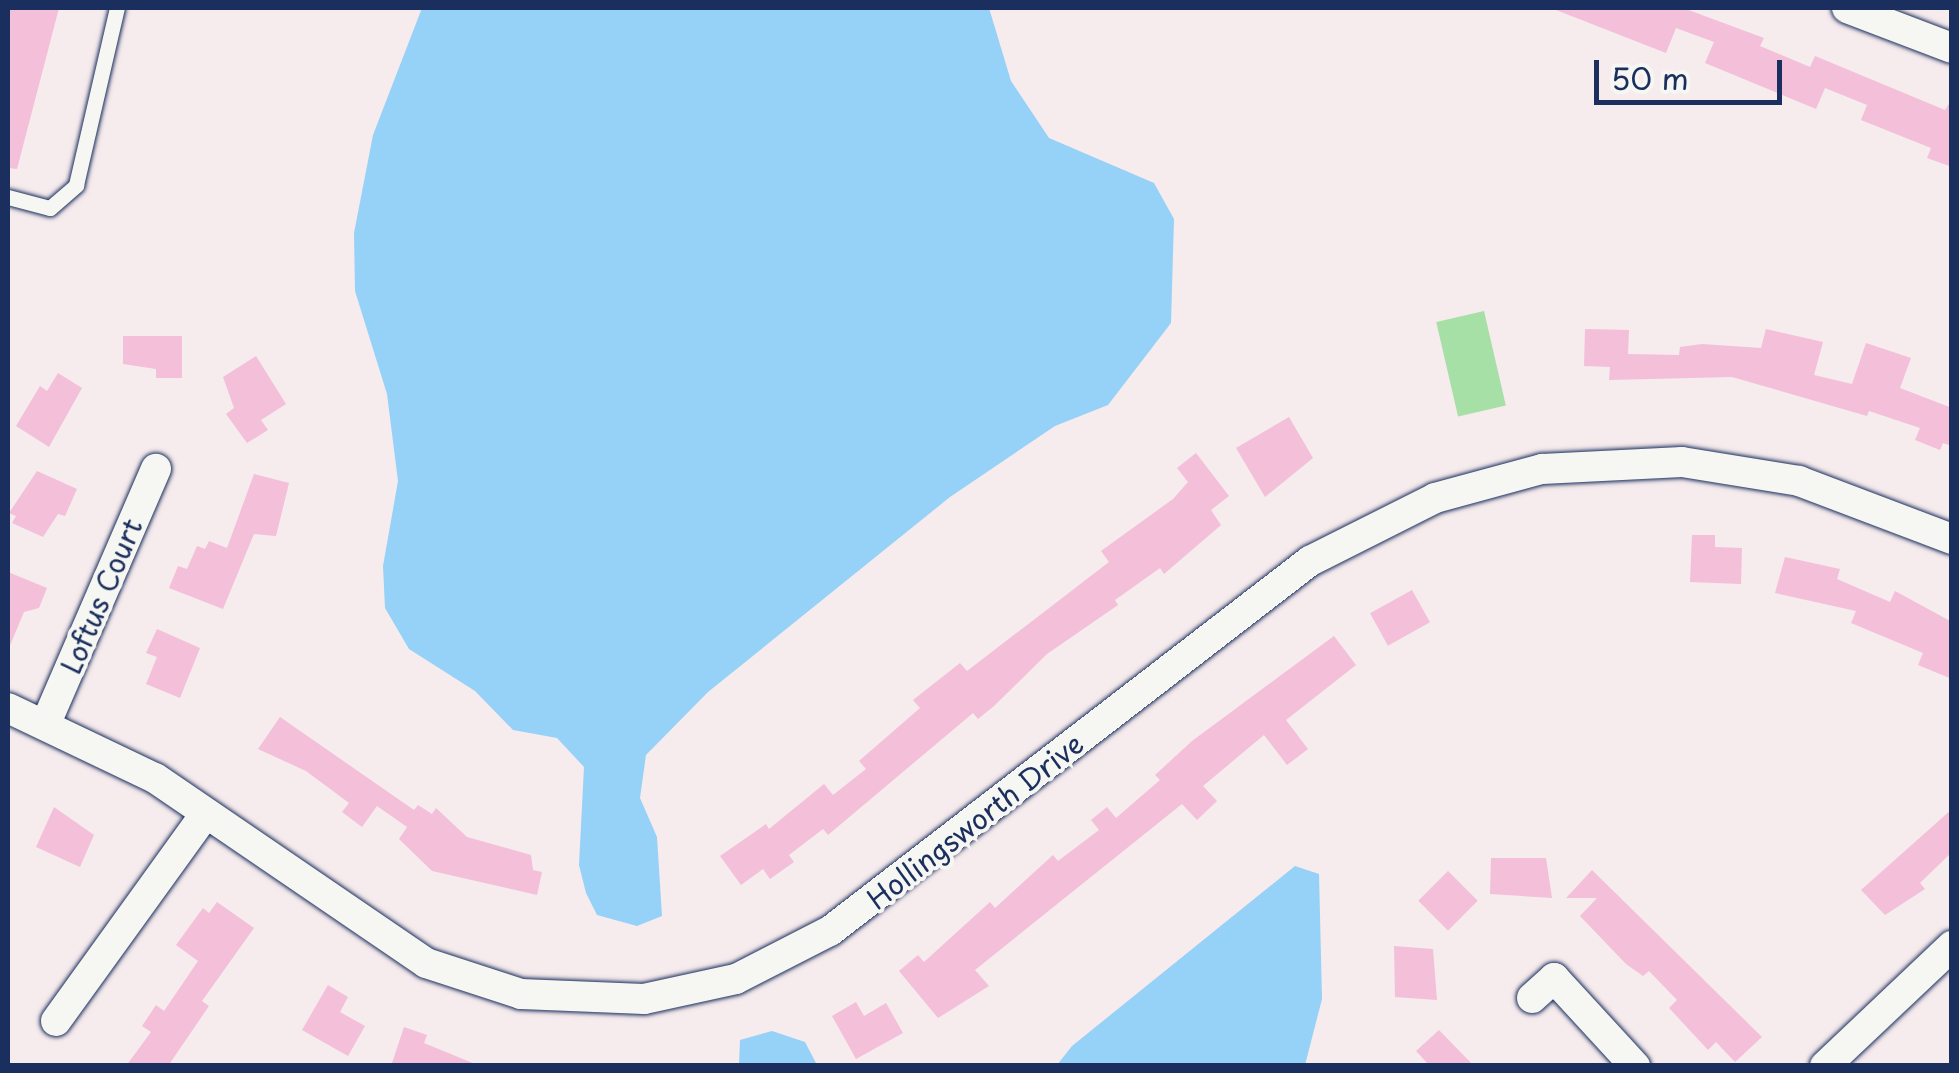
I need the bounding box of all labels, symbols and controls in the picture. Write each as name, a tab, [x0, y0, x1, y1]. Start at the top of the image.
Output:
scale bar	[1599, 40, 1786, 102]
text: 50 m	[1611, 55, 1689, 100]
street label: Loftus Court	[53, 513, 149, 679]
street label: Hollingsworth Drive	[860, 726, 1090, 916]

